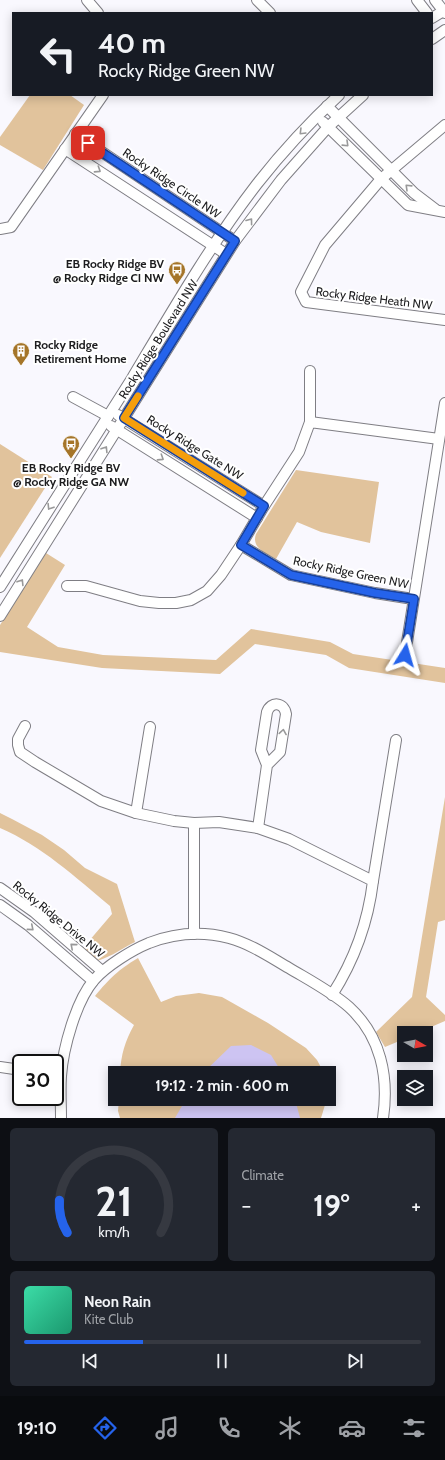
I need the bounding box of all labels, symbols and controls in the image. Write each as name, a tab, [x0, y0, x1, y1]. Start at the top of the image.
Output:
text: 40 m	[98, 26, 166, 60]
icon: left	[32, 28, 84, 80]
text: Rocky Ridge Green NW	[98, 60, 274, 82]
pin	[71, 126, 105, 160]
one-way arrow	[299, 127, 307, 135]
icon: arrive	[77, 132, 99, 154]
one-way arrow	[341, 139, 349, 147]
street label: Rocky Ridge Circle NW	[120, 145, 224, 222]
one-way arrow	[94, 165, 101, 173]
one-way arrow	[405, 185, 413, 192]
one-way arrow	[245, 218, 252, 225]
place label: EB Rocky Ridge BV @ Rocky Ridge CI NW	[53, 256, 165, 285]
bus stop icon: EB Rocky Ridge BV @ Rocky Ridge CI NW	[167, 260, 187, 285]
street label: Rocky Ridge Boulevard NW	[115, 276, 201, 401]
street label: Rocky Ridge Heath NW	[315, 283, 434, 313]
place label: Rocky Ridge Retirement Home	[34, 337, 127, 366]
building icon: Rocky Ridge Retirement Home	[11, 341, 31, 366]
street label: Rocky Ridge Gate NW	[144, 411, 246, 483]
bus stop icon: EB Rocky Ridge BV @ Rocky Ridge GA NW	[61, 434, 81, 459]
one-way arrow	[100, 446, 107, 453]
one-way arrow	[157, 453, 164, 461]
place label: EB Rocky Ridge BV @ Rocky Ridge GA NW	[13, 460, 130, 489]
one-way arrow	[48, 503, 55, 510]
street label: Rocky Ridge Green NW	[292, 552, 411, 592]
one-way arrow	[16, 579, 23, 586]
position arrow	[384, 634, 426, 676]
one-way arrow	[278, 729, 287, 735]
street label: Rocky Ridge Drive NW	[10, 877, 108, 961]
one-way arrow	[27, 923, 34, 930]
one-way arrow	[70, 943, 78, 950]
north arrow	[397, 1026, 433, 1062]
map controls	[397, 1026, 433, 1106]
speed limit sign: 30	[12, 1054, 64, 1106]
button: layers	[397, 1070, 433, 1106]
text: 19:12 · 2 min · 600 m	[155, 1077, 289, 1095]
text: Climate	[242, 1167, 284, 1183]
text: 21	[95, 1175, 132, 1225]
text: 19°	[313, 1187, 350, 1224]
text: −	[242, 1192, 251, 1219]
text: +	[411, 1192, 421, 1219]
text: km/h	[98, 1222, 129, 1240]
text: Neon Rain	[84, 1293, 151, 1311]
text: Kite Club	[84, 1311, 133, 1327]
icon: previous	[79, 1350, 101, 1372]
icon: pause	[211, 1350, 233, 1372]
icon: next	[344, 1350, 366, 1372]
icon: directions	[91, 1414, 119, 1442]
icon: music	[153, 1414, 181, 1442]
icon: phone	[215, 1414, 243, 1442]
icon: climate	[276, 1414, 304, 1442]
icon: car	[338, 1414, 366, 1442]
icon: filters	[400, 1414, 428, 1442]
text: 19:10	[17, 1417, 57, 1439]

